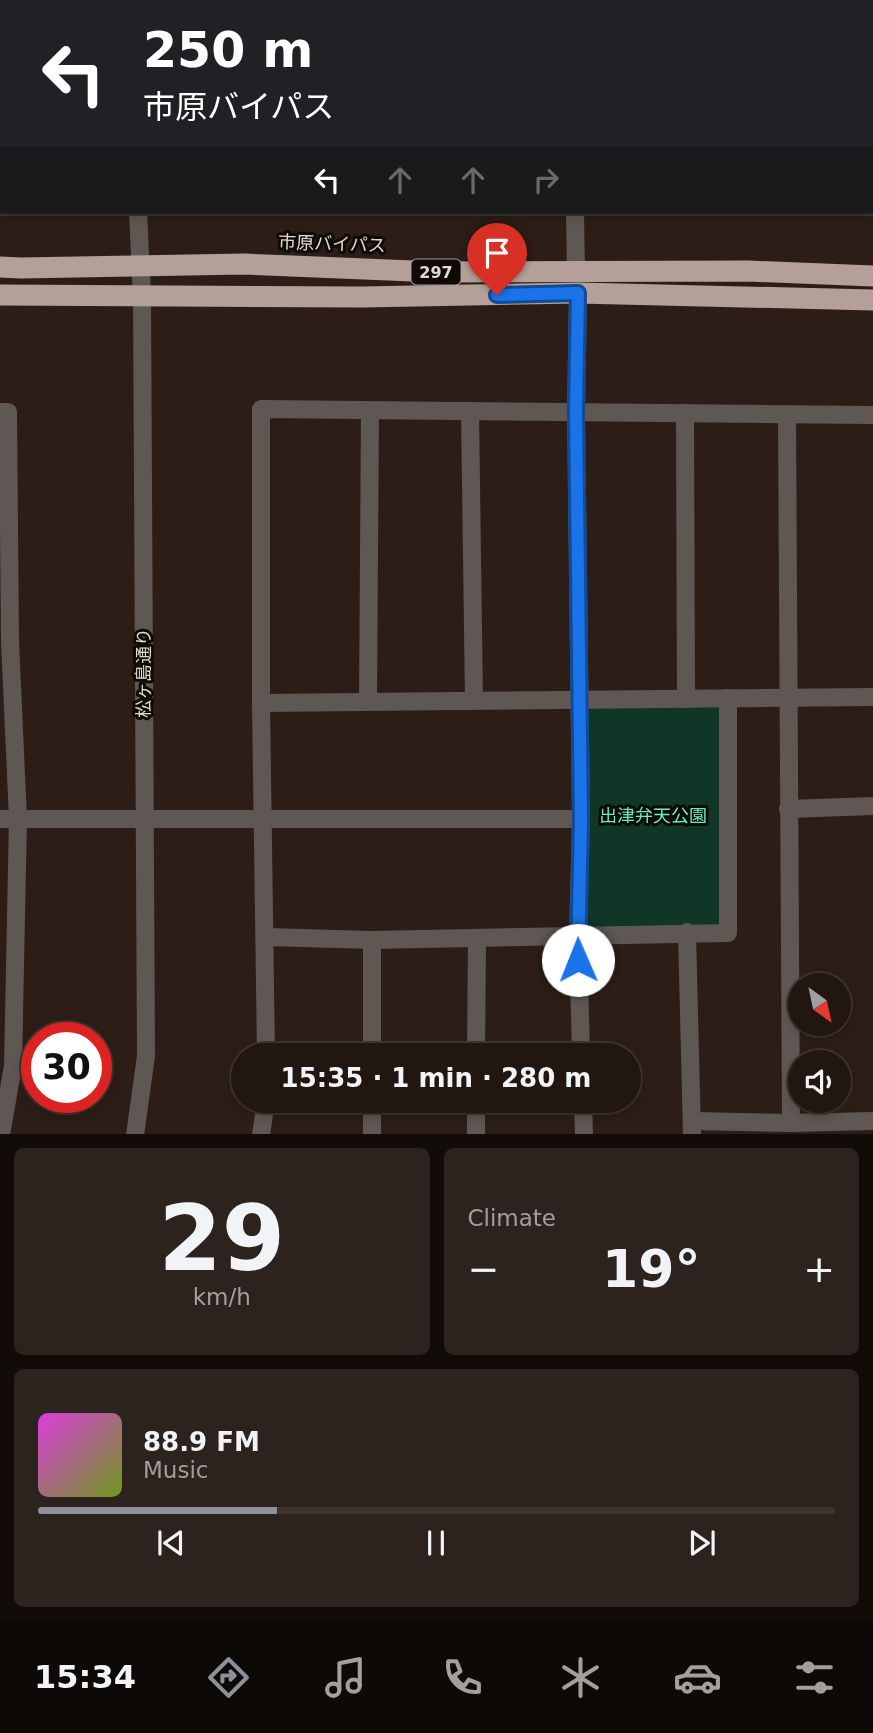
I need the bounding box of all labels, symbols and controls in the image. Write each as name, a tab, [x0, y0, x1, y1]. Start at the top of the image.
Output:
text: 250 m	[143, 22, 313, 79]
icon: left	[28, 28, 119, 119]
text: 市原バイパス	[143, 88, 334, 126]
icon: left	[308, 161, 346, 199]
icon: ahead	[381, 161, 419, 199]
icon: ahead	[454, 161, 492, 199]
icon: right	[527, 161, 565, 199]
pin	[467, 223, 527, 295]
street label: 市原バイパス	[278, 231, 386, 256]
icon: arrive	[478, 234, 516, 272]
road number: 297	[412, 260, 460, 284]
street label: 松ヶ島通り	[133, 628, 154, 718]
park label: 出津弁天公園	[599, 805, 707, 826]
position arrow	[541, 923, 615, 997]
north arrow	[788, 973, 850, 1036]
map controls	[788, 973, 851, 1113]
speed limit sign: 30	[21, 1022, 112, 1113]
button: sound	[788, 1050, 851, 1113]
text: 15:35 · 1 min · 280 m	[281, 1063, 591, 1093]
text: 29	[158, 1186, 285, 1291]
text: Climate	[468, 1205, 556, 1231]
text: 19°	[602, 1239, 700, 1299]
text: −	[468, 1247, 499, 1291]
text: +	[803, 1247, 835, 1291]
text: km/h	[193, 1284, 251, 1310]
text: 88.9 FM	[143, 1427, 260, 1457]
text: Music	[143, 1457, 208, 1483]
icon: previous	[152, 1524, 190, 1562]
icon: pause	[417, 1524, 455, 1562]
icon: next	[683, 1524, 721, 1562]
icon: directions	[204, 1653, 253, 1702]
icon: music	[321, 1653, 370, 1702]
icon: phone	[438, 1653, 487, 1702]
icon: climate	[556, 1653, 605, 1702]
icon: car	[673, 1653, 722, 1702]
icon: filters	[790, 1653, 839, 1702]
text: 15:34	[34, 1658, 136, 1696]

